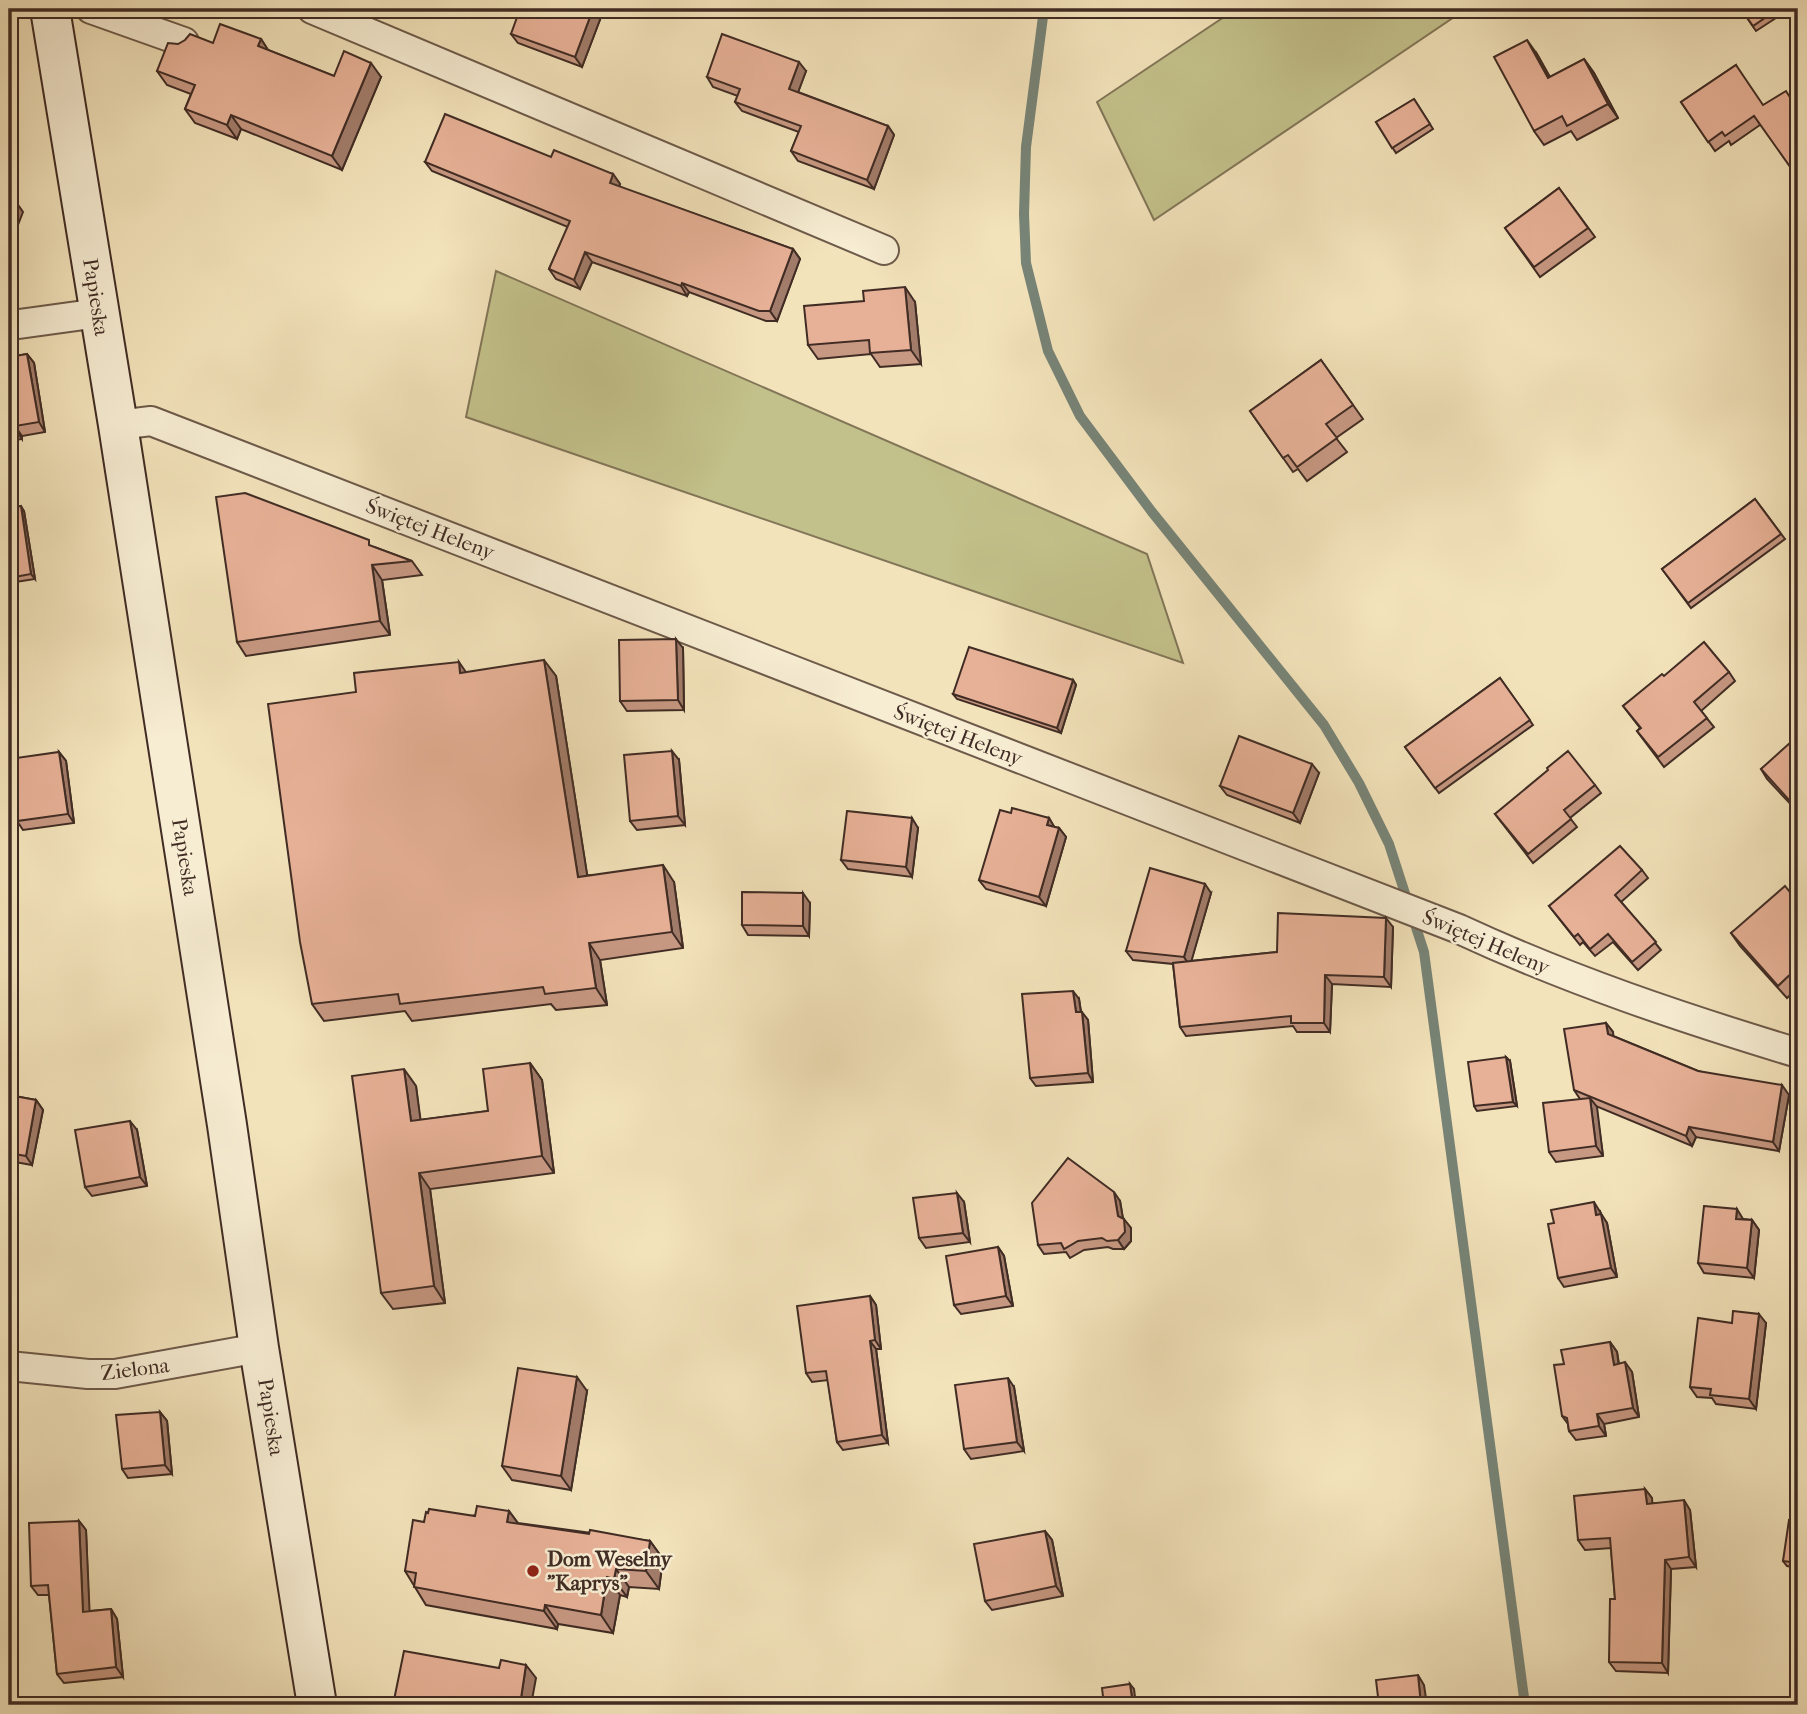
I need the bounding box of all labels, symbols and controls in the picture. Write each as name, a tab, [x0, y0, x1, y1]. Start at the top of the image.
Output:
street label: Papieska	[78, 257, 114, 338]
street label: Świętej Heleny	[362, 493, 498, 565]
street label: Świętej Heleny	[890, 699, 1026, 771]
street label: Papieska	[167, 817, 203, 898]
street label: Świętej Heleny	[1419, 904, 1554, 980]
street label: Zielona	[99, 1353, 171, 1385]
street label: Papieska	[253, 1377, 289, 1458]
place label: Dom Weselny "Kaprys"	[547, 1547, 674, 1595]
marker: Dom Weselny "Kaprys"	[525, 1563, 541, 1579]

